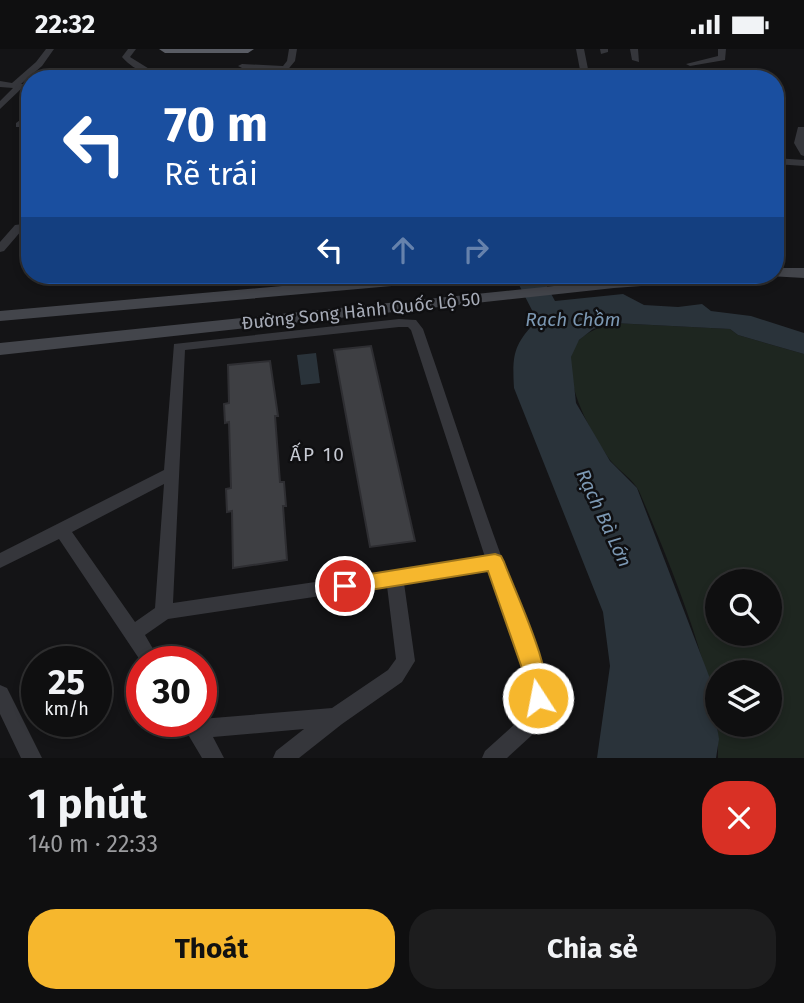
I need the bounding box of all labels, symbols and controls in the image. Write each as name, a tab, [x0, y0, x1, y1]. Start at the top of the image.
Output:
text: 22:32	[35, 9, 95, 40]
text: 70 m	[164, 95, 268, 154]
icon: left	[49, 98, 140, 189]
text: Rẽ trái	[164, 155, 258, 193]
icon: left	[311, 231, 349, 269]
icon: ahead	[384, 231, 422, 269]
icon: right	[457, 231, 495, 269]
street label: Đường Song Hành Quốc Lộ 50	[240, 288, 482, 334]
water label: Rạch Chồm	[525, 308, 621, 331]
district label: ẤP 10	[290, 442, 346, 466]
water label: Rạch Bà Lớn	[571, 466, 637, 570]
pin	[315, 556, 375, 616]
icon: arrive	[326, 567, 364, 605]
map controls	[705, 569, 782, 737]
button: search	[705, 569, 782, 646]
speed limit sign: 30	[126, 646, 217, 737]
button: layers	[705, 660, 782, 737]
text: 25	[48, 661, 85, 703]
position arrow	[501, 661, 575, 735]
text: km/h	[44, 698, 89, 720]
text: 1 phút	[28, 779, 147, 829]
button: close	[702, 781, 776, 855]
text: 140 m · 22:33	[28, 830, 158, 858]
button: Thoát	[28, 909, 395, 989]
button: Chia sẻ	[409, 909, 776, 989]

